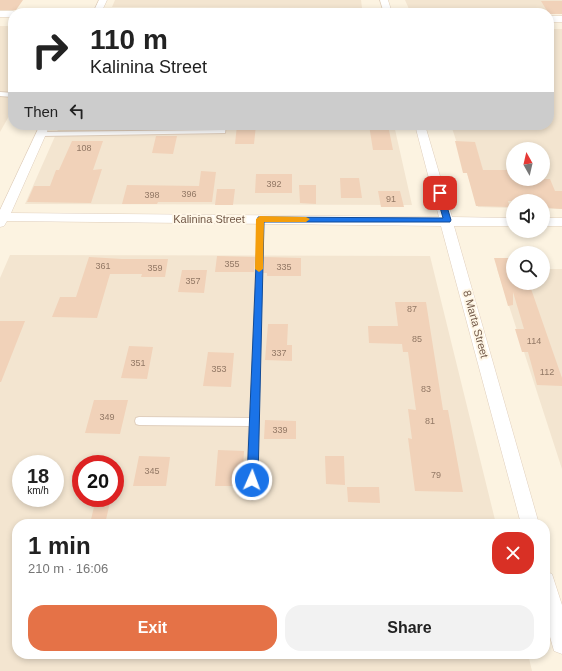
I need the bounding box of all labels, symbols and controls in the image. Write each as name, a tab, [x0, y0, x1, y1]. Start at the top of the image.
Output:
icon: right	[24, 24, 76, 76]
text: 110 m	[90, 24, 168, 55]
text: Kalinina Street	[90, 57, 207, 77]
icon: left	[66, 100, 88, 122]
text: Then	[24, 103, 58, 120]
north arrow	[506, 142, 550, 186]
map controls	[506, 142, 550, 290]
house number: 108	[76, 143, 92, 153]
pin	[423, 176, 457, 210]
house number: 392	[266, 179, 282, 189]
icon: arrive	[429, 182, 451, 204]
house number: 396	[181, 189, 197, 199]
house number: 398	[144, 190, 160, 200]
house number: 91	[386, 194, 396, 204]
button: sound	[506, 194, 550, 238]
street label: Kalinina Street	[173, 213, 245, 225]
button: search	[506, 246, 550, 290]
house number: 355	[224, 259, 240, 269]
house number: 361	[95, 261, 111, 271]
house number: 335	[276, 262, 292, 272]
house number: 359	[147, 263, 163, 273]
house number: 357	[185, 276, 201, 286]
street label: 8 Marta Street	[461, 289, 491, 359]
house number: 87	[407, 304, 417, 314]
house number: 85	[412, 334, 422, 344]
house number: 114	[527, 336, 541, 346]
house number: 337	[271, 348, 287, 358]
house number: 351	[130, 358, 146, 368]
house number: 353	[211, 364, 227, 374]
house number: 112	[540, 367, 554, 377]
house number: 83	[421, 384, 431, 394]
house number: 349	[99, 412, 115, 422]
house number: 81	[425, 416, 435, 426]
house number: 339	[272, 425, 288, 435]
speed limit sign: 20	[72, 455, 124, 507]
position arrow	[231, 459, 273, 501]
text: 18	[27, 465, 49, 487]
house number: 345	[144, 466, 160, 476]
house number: 79	[431, 470, 441, 480]
text: km/h	[27, 485, 49, 496]
text: 1 min	[28, 532, 91, 559]
button: close	[492, 532, 534, 574]
text: 210 m · 16:06	[28, 561, 108, 576]
button: Exit	[28, 605, 277, 651]
button: Share	[285, 605, 534, 651]

